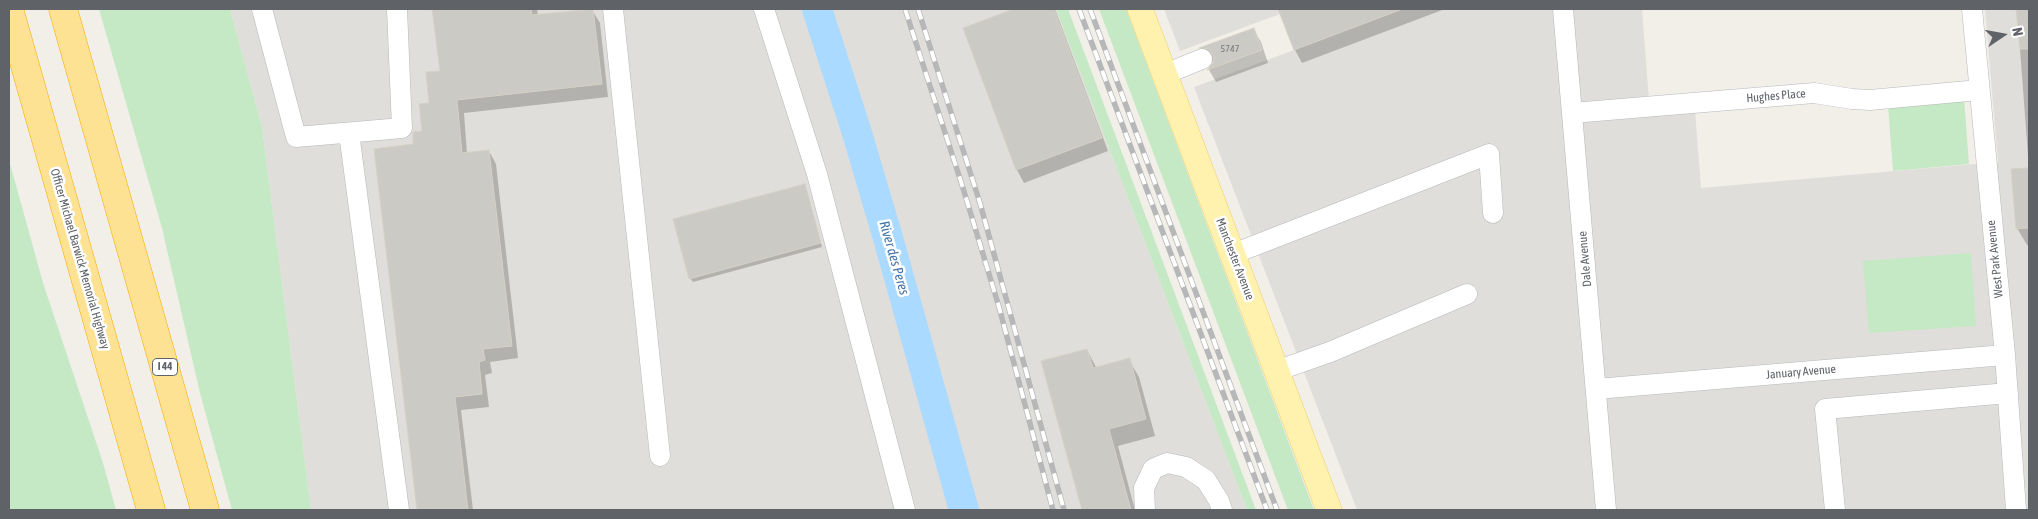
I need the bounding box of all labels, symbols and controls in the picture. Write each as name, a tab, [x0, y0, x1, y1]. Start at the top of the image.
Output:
north arrow	[1978, 10, 2028, 60]
text: N	[2009, 26, 2026, 38]
house number: 5747	[1221, 43, 1239, 55]
street label: Hughes Place	[1746, 86, 1806, 106]
street label: Officer Michael Barwick Memorial Highway	[47, 167, 113, 351]
street label: Manchester Avenue	[1213, 216, 1257, 302]
water label: River des Peres	[875, 219, 913, 297]
street label: West Park Avenue	[1984, 219, 2006, 299]
street label: Dale Avenue	[1575, 231, 1595, 287]
road number: I 44	[152, 358, 178, 376]
street label: January Avenue	[1766, 362, 1836, 382]

